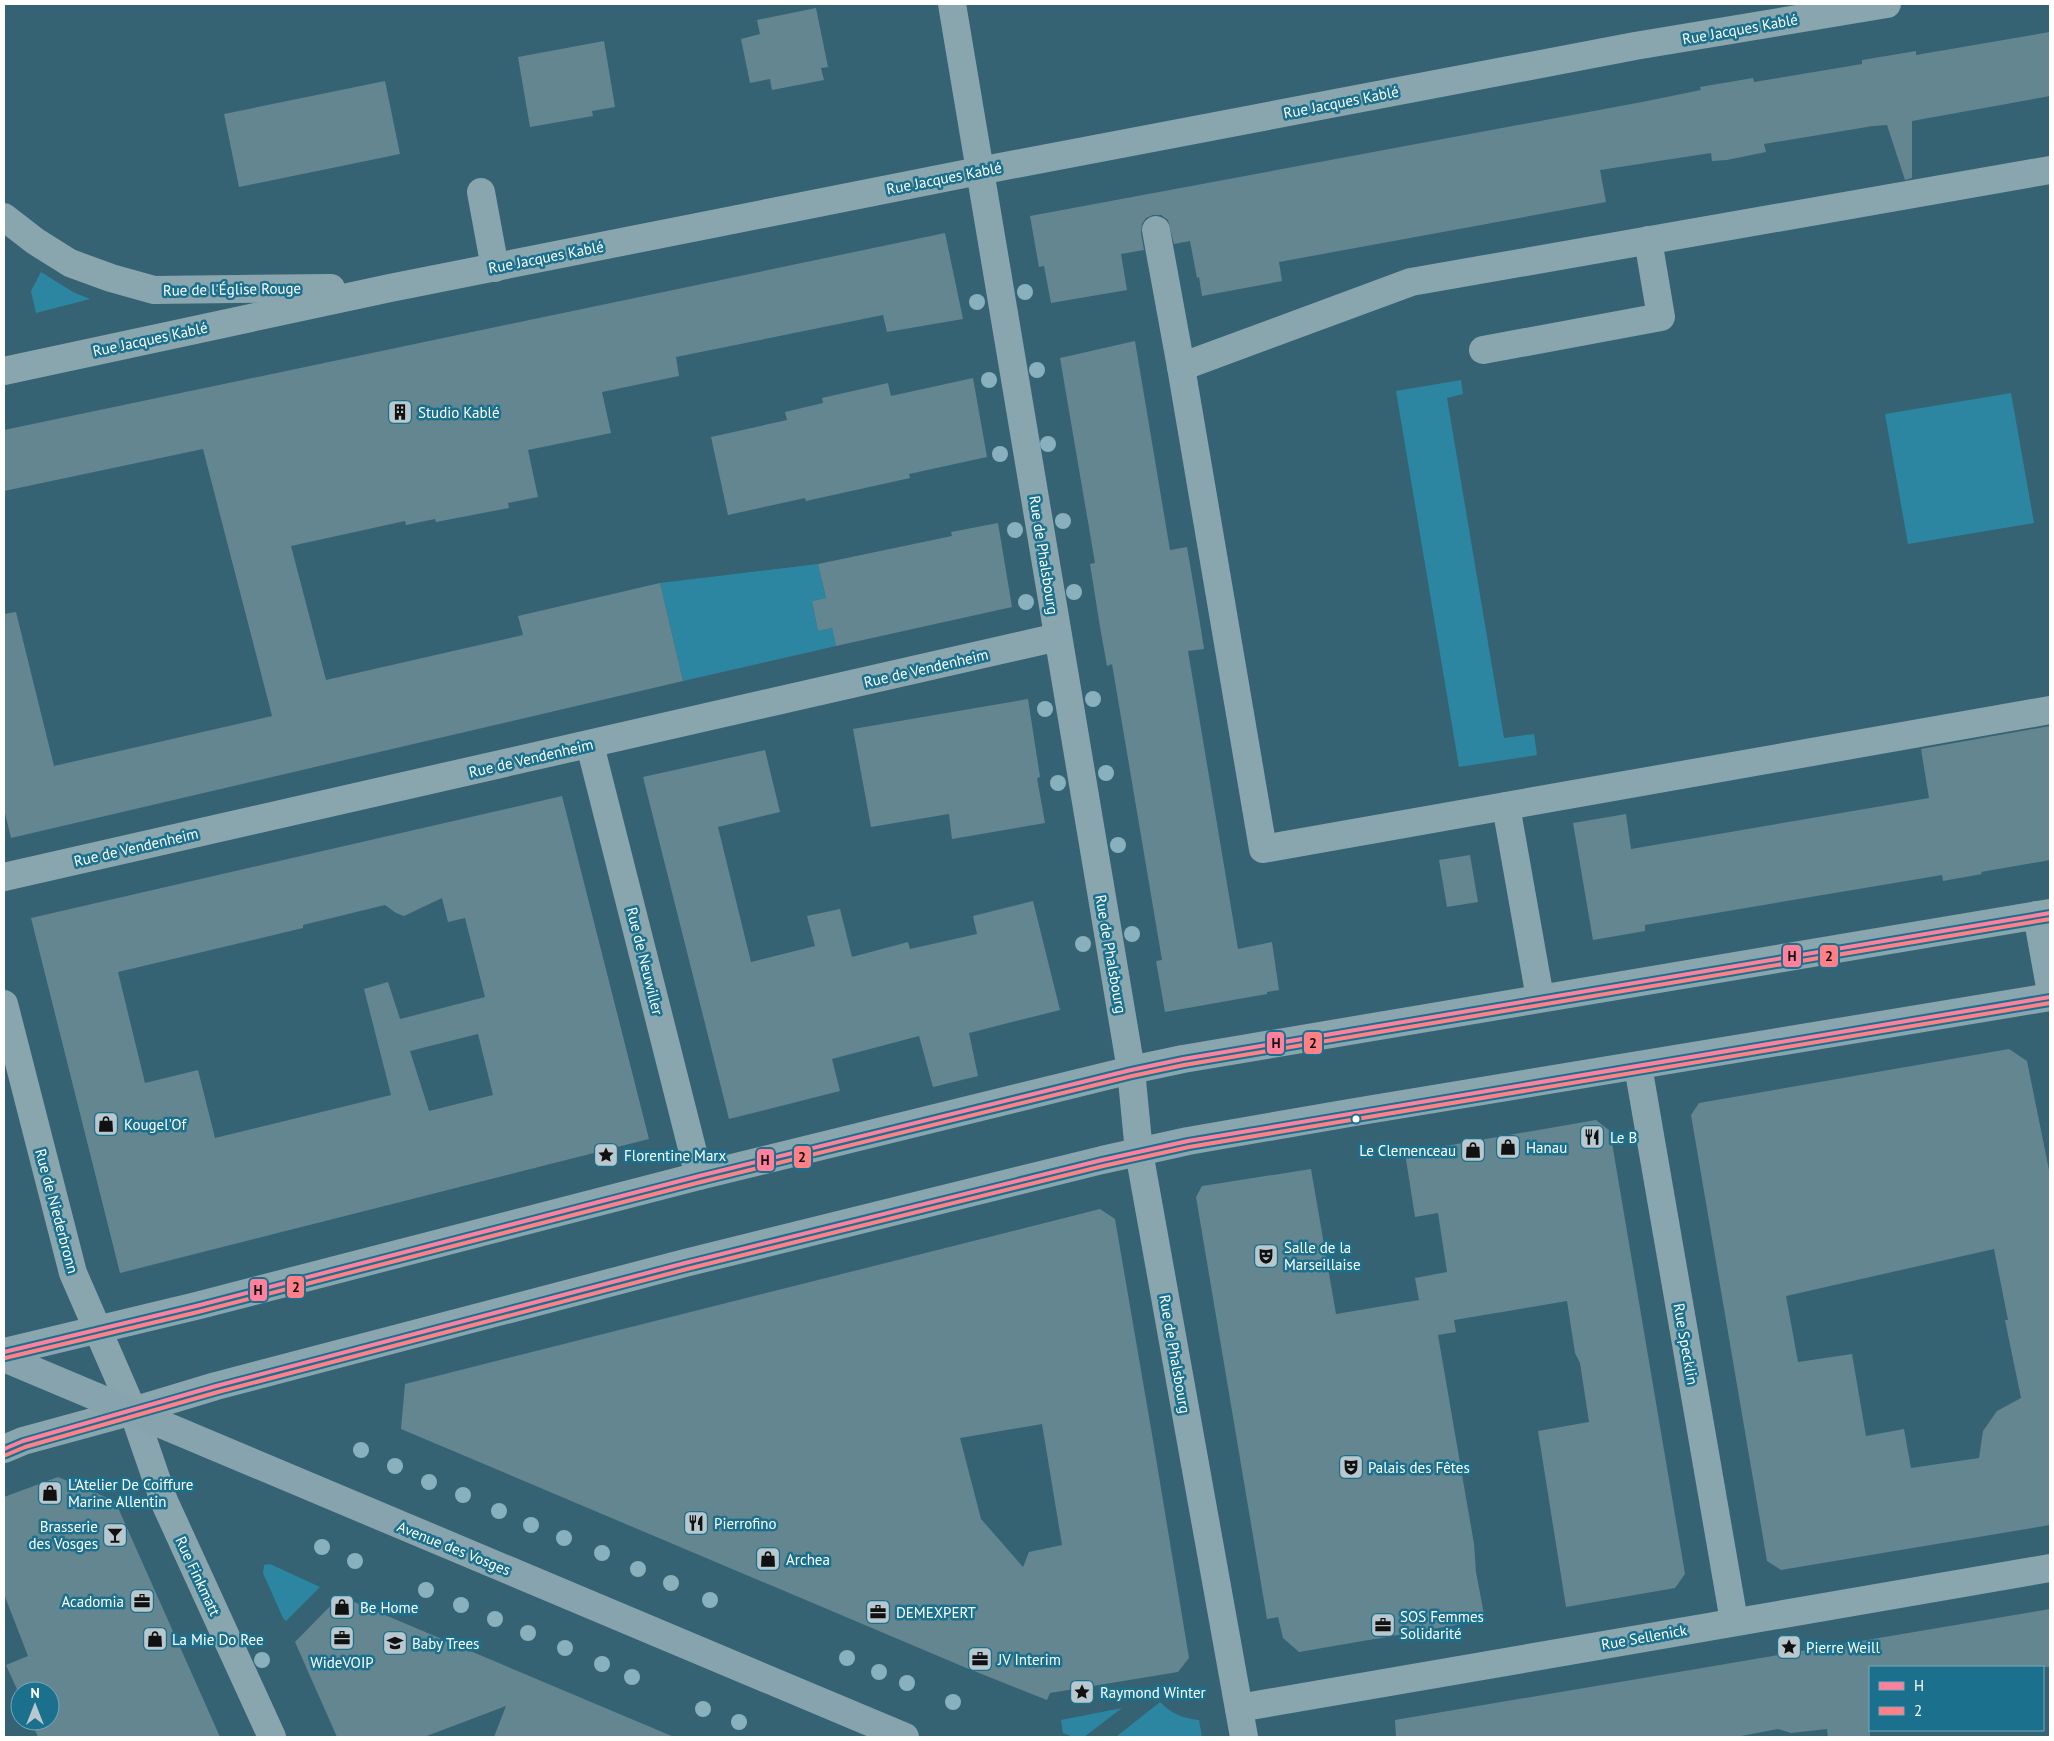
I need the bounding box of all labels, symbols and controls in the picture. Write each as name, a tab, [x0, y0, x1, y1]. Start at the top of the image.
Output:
street label: Rue Jacques Kablé	[1681, 9, 1799, 49]
street label: Rue Jacques Kablé	[1282, 82, 1400, 122]
street label: Rue Jacques Kablé	[885, 158, 1003, 198]
street label: Rue Jacques Kablé	[487, 237, 605, 277]
street label: Rue de l'Église Rouge	[163, 278, 301, 300]
street label: Rue Jacques Kablé	[91, 318, 209, 360]
building icon: Studio Kablé	[387, 399, 413, 425]
place label: Studio Kablé	[418, 403, 500, 422]
street label: Rue de Phalsbourg	[1025, 494, 1063, 616]
street label: Rue de Vendenheim	[862, 644, 990, 692]
street label: Rue de Vendenheim	[467, 734, 595, 782]
street label: Rue de Vendenheim	[72, 823, 200, 871]
street label: Rue de Phalsbourg	[1091, 893, 1131, 1015]
street label: Rue de Neuwiller	[622, 905, 668, 1017]
line badge: H	[1782, 944, 1802, 968]
line badge: 2	[1819, 944, 1839, 968]
text: H	[1787, 947, 1797, 965]
text: 2	[1825, 947, 1833, 965]
line badge: H	[1266, 1031, 1285, 1055]
line badge: 2	[1303, 1031, 1323, 1055]
text: H	[1271, 1034, 1281, 1052]
text: 2	[1309, 1034, 1317, 1052]
shop icon: Kougel'Of	[93, 1111, 119, 1137]
unlabelled marker	[1351, 1114, 1361, 1124]
place label: Kougel'Of	[124, 1115, 188, 1134]
restaurant icon: Le B	[1579, 1124, 1605, 1150]
place label: Le B	[1610, 1128, 1637, 1147]
shop icon: Hanau	[1495, 1134, 1521, 1160]
shop icon: Le Clemenceau	[1460, 1137, 1486, 1163]
place label: Hanau	[1526, 1138, 1567, 1157]
place label: Le Clemenceau	[1359, 1141, 1456, 1160]
place icon: Florentine Marx	[593, 1142, 619, 1168]
line badge: 2	[793, 1145, 812, 1169]
place label: Florentine Marx	[624, 1146, 726, 1165]
street label: Rue de Niederbronn	[31, 1147, 83, 1275]
line badge: H	[756, 1148, 775, 1172]
text: 2	[798, 1148, 806, 1166]
text: H	[760, 1151, 770, 1169]
place label: Salle de la Marseillaise	[1284, 1238, 1361, 1274]
theatre icon: Salle de la Marseillaise	[1253, 1243, 1279, 1269]
line badge: 2	[286, 1275, 305, 1299]
line badge: H	[249, 1278, 268, 1302]
text: 2	[292, 1278, 300, 1296]
text: H	[253, 1281, 263, 1299]
street label: Rue de Phalsbourg	[1155, 1293, 1195, 1415]
street label: Rue Specklin	[1669, 1302, 1703, 1386]
theatre icon: Palais des Fêtes	[1338, 1454, 1364, 1480]
place label: Palais des Fêtes	[1368, 1458, 1470, 1477]
place label: L'Atelier De Coiffure Marine Allentin	[68, 1475, 193, 1511]
shop icon: L'Atelier De Coiffure Marine Allentin	[37, 1480, 63, 1506]
restaurant icon: Pierrofino	[683, 1510, 709, 1536]
place label: Pierrofino	[714, 1514, 777, 1533]
place label: Brasserie des Vosges	[28, 1517, 98, 1553]
street label: Avenue des Vosges	[395, 1517, 513, 1579]
bar icon: Brasserie des Vosges	[102, 1522, 128, 1548]
street label: Rue Finkmatt	[171, 1533, 225, 1619]
shop icon: Archea	[755, 1546, 781, 1572]
place label: Archea	[786, 1550, 830, 1569]
office icon: Acadomia	[129, 1588, 155, 1614]
place label: Acadomia	[61, 1592, 124, 1611]
shop icon: Be Home	[329, 1594, 355, 1620]
place label: Be Home	[360, 1598, 418, 1617]
office icon: DEMEXPERT	[865, 1599, 891, 1625]
place label: DEMEXPERT	[896, 1603, 976, 1622]
place label: SOS Femmes Solidarité	[1400, 1607, 1484, 1643]
office icon: SOS Femmes Solidarité	[1370, 1612, 1396, 1638]
street label: Rue Sellenick	[1600, 1620, 1689, 1654]
office icon: WideVOIP	[329, 1625, 355, 1651]
shop icon: La Mie Do Ree	[142, 1626, 168, 1652]
place label: La Mie Do Ree	[172, 1630, 264, 1649]
school or university icon: Baby Trees	[382, 1630, 408, 1656]
place label: Baby Trees	[412, 1634, 479, 1653]
place icon: Pierre Weill	[1776, 1634, 1802, 1660]
place label: Pierre Weill	[1806, 1638, 1880, 1657]
office icon: JV Interim	[967, 1646, 993, 1672]
place label: JV Interim	[997, 1650, 1061, 1669]
place label: WideVOIP	[310, 1653, 374, 1672]
legend	[1869, 1666, 2044, 1731]
text: H	[1914, 1676, 1924, 1695]
place icon: Raymond Winter	[1069, 1679, 1095, 1705]
north arrow	[10, 1681, 60, 1731]
place label: Raymond Winter	[1100, 1683, 1206, 1702]
text: N	[30, 1684, 40, 1702]
text: 2	[1914, 1701, 1922, 1720]

